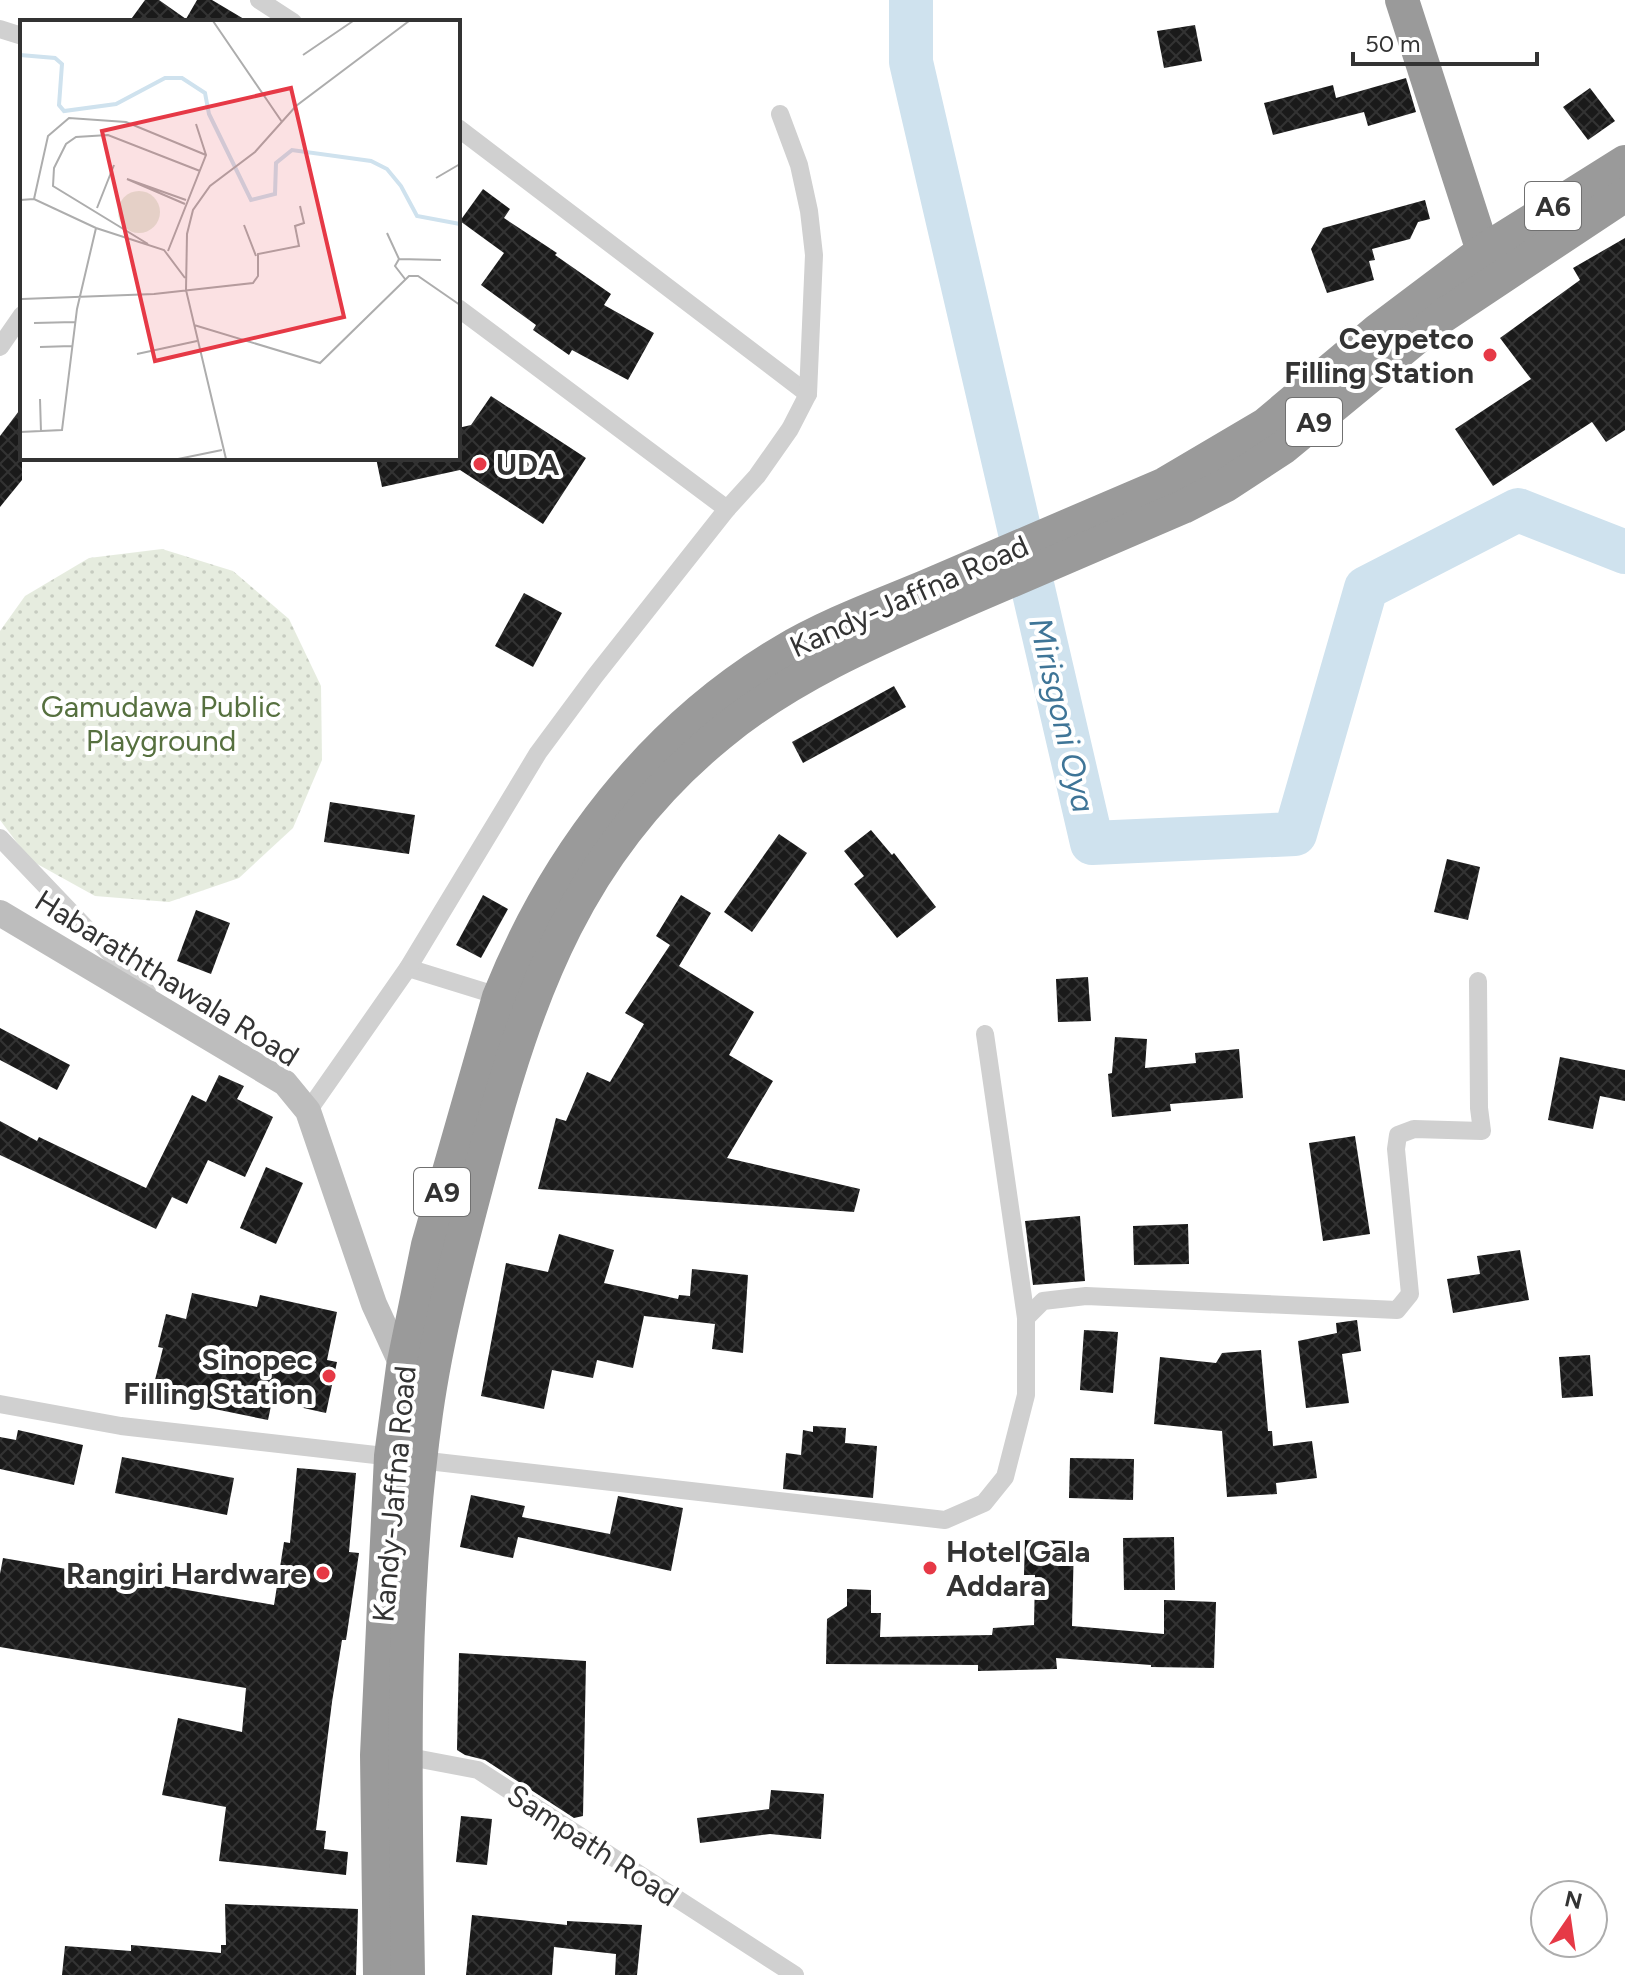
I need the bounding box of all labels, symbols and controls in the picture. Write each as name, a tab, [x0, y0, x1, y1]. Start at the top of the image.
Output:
scale bar	[1353, 16, 1537, 66]
inset map	[20, 20, 460, 460]
text: 50 m	[1365, 29, 1421, 58]
road number: A6	[1525, 182, 1581, 230]
place label: Ceypetco Filling Station	[1284, 320, 1474, 391]
marker: Ceypetco Filling Station	[1481, 346, 1499, 364]
road number: A9	[1286, 398, 1342, 446]
place label: UDA	[496, 446, 560, 483]
marker: UDA	[471, 455, 489, 473]
street label: Kandy-Jaffna Road	[784, 527, 1034, 665]
water label: Mirisgoni Oya	[1021, 614, 1103, 816]
park label: Gamudawa Public Playground	[41, 688, 281, 759]
street label: Habaraththawala Road	[28, 882, 306, 1074]
road number: A9	[414, 1168, 470, 1216]
place label: Sinopec Filling Station	[123, 1341, 313, 1412]
street label: Kandy-Jaffna Road	[364, 1364, 424, 1624]
marker: Sinopec Filling Station	[320, 1367, 338, 1385]
place label: Hotel Gala Addara	[946, 1533, 1091, 1604]
place label: Rangiri Hardware	[66, 1555, 307, 1592]
marker: Hotel Gala Addara	[921, 1559, 939, 1577]
marker: Rangiri Hardware	[314, 1564, 332, 1582]
street label: Sampath Road	[500, 1776, 686, 1914]
north arrow	[1529, 1879, 1609, 1959]
text: N	[1562, 1885, 1585, 1915]

